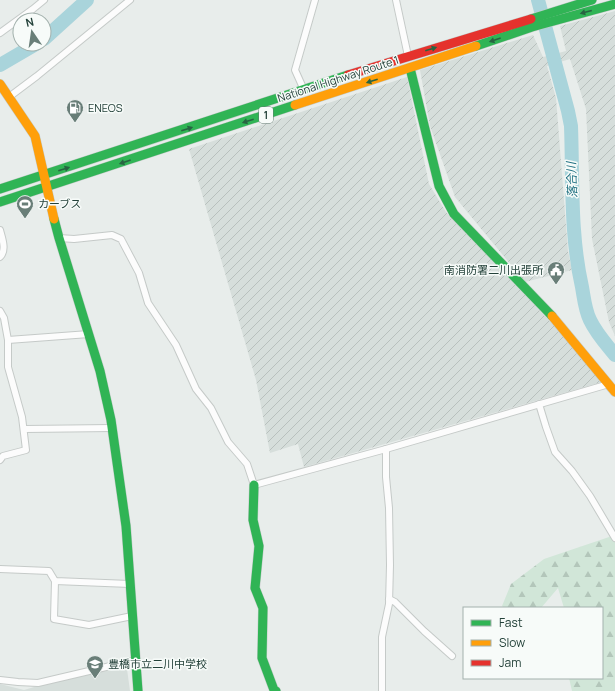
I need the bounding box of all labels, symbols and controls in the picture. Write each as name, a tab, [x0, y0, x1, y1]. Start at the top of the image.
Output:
one-way arrow	[580, 9, 592, 15]
north arrow	[12, 12, 52, 52]
text: N	[24, 14, 35, 30]
one-way arrow	[489, 37, 501, 43]
one-way arrow	[425, 46, 437, 52]
street label: National Highway Route 1	[275, 52, 400, 105]
one-way arrow	[366, 78, 378, 84]
fuel station icon: ENEOS	[65, 98, 85, 123]
place label: ENEOS	[88, 100, 123, 115]
road number: 1	[259, 107, 273, 123]
one-way arrow	[242, 118, 254, 124]
one-way arrow	[182, 126, 194, 132]
one-way arrow	[119, 159, 131, 165]
water label: 落合川	[562, 160, 581, 198]
one-way arrow	[58, 166, 70, 172]
sports icon: カーブス	[15, 194, 35, 219]
place label: カーブス	[38, 196, 81, 211]
public building icon: 南消防署二川出張所	[546, 260, 566, 285]
place label: 南消防署二川出張所	[444, 262, 544, 277]
legend	[463, 607, 603, 679]
text: Fast	[499, 614, 523, 631]
text: Slow	[499, 634, 525, 651]
school or university icon: 豊橋市立二川中学校	[85, 654, 105, 679]
text: Jam	[499, 654, 521, 671]
place label: 豊橋市立二川中学校	[108, 656, 207, 671]

